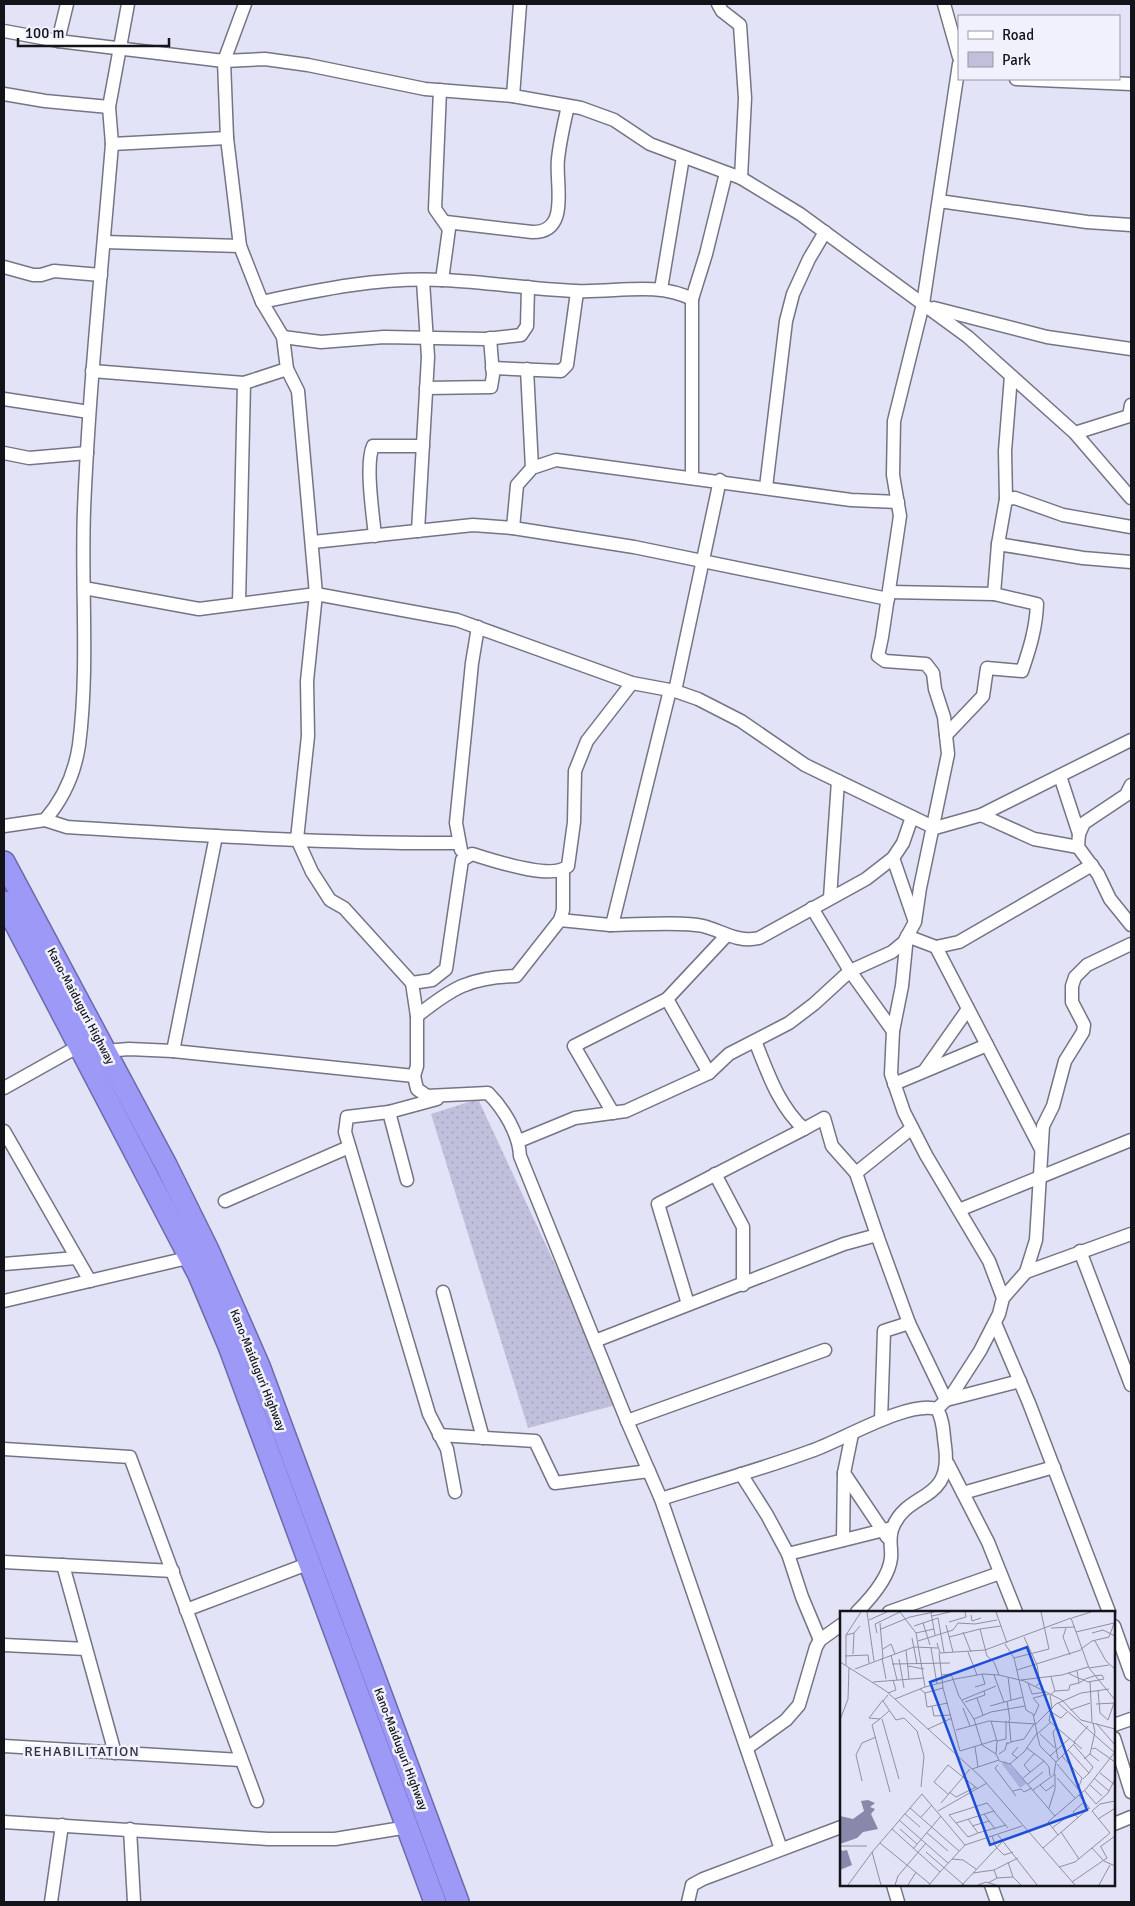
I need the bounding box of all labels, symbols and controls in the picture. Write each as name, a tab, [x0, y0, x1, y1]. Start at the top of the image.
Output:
scale bar	[18, 15, 169, 47]
legend	[958, 15, 1120, 80]
text: 100 m	[25, 24, 65, 42]
text: Road	[1002, 26, 1034, 44]
text: Park	[1002, 51, 1031, 69]
street label: Kano-Maiduguri Highway	[43, 945, 118, 1067]
street label: Kano-Maiduguri Highway	[226, 1307, 289, 1433]
inset map	[840, 1611, 1115, 1886]
street label: Kano-Maiduguri Highway	[370, 1686, 431, 1813]
district label: REHABILITATION	[24, 1743, 140, 1760]

